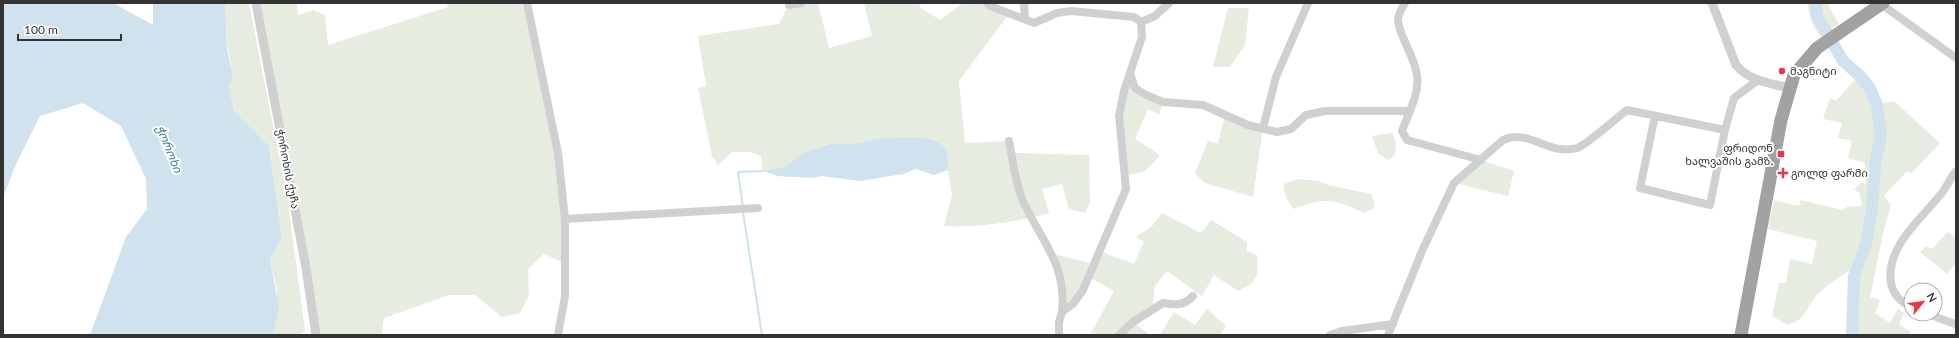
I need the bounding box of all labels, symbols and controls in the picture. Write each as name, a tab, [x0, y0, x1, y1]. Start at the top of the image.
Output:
scale bar	[18, 16, 121, 42]
text: 100 m	[24, 22, 58, 37]
place label: მაგნიტი	[1790, 64, 1837, 78]
marker: მაგნიტი	[1777, 66, 1787, 76]
water label: ჭოროხი	[153, 123, 186, 176]
street label: ჭოროხის ქუჩა	[273, 128, 303, 210]
place label: ფრიდონ ხალვაშის გამზ.	[1685, 141, 1773, 168]
marker: ფრიდონ ხალვაშის გამზ.	[1776, 149, 1786, 159]
place label: გოლდ ფარმი	[1791, 166, 1868, 180]
marker: გოლდ ფარმი	[1778, 168, 1788, 178]
north arrow	[1903, 282, 1943, 322]
text: N	[1924, 290, 1940, 304]

